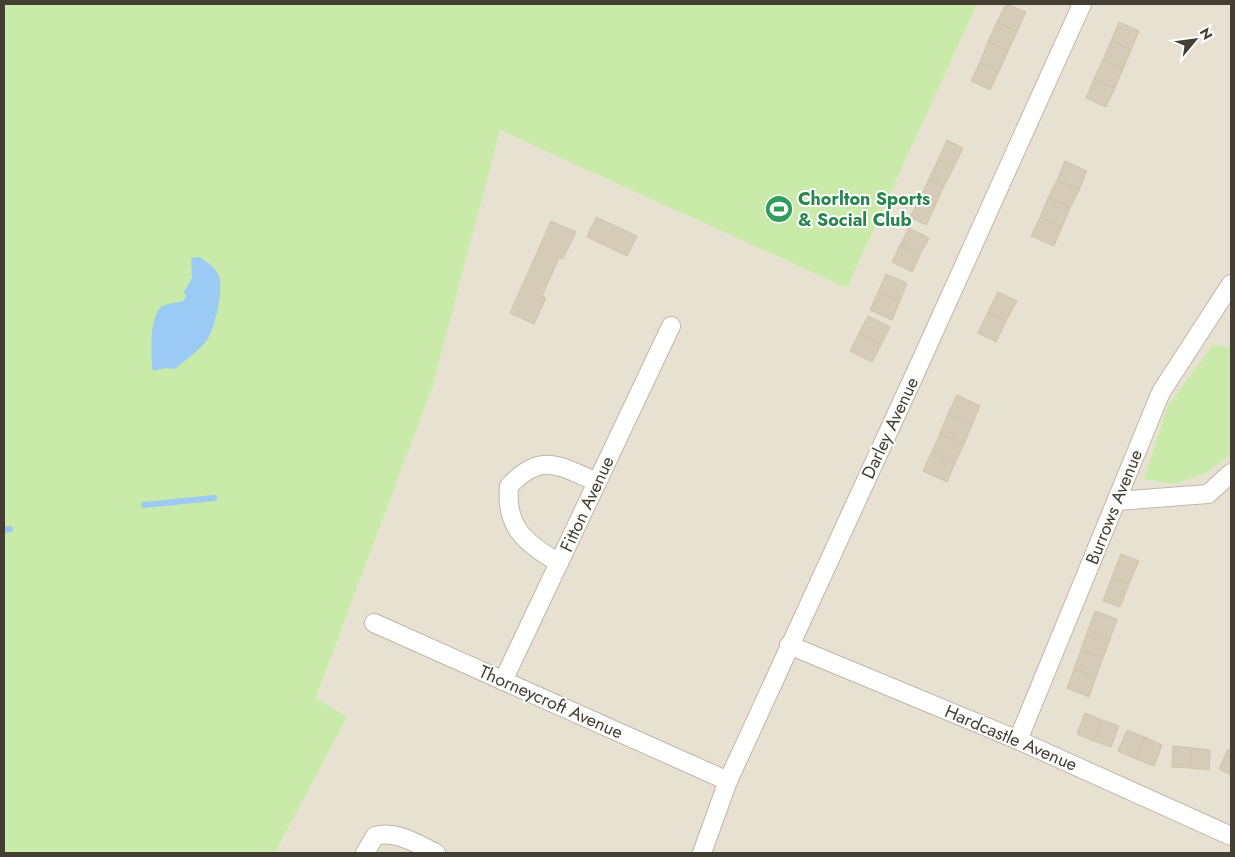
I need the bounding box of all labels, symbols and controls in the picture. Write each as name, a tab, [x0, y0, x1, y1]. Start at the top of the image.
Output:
north arrow	[1170, 15, 1220, 65]
text: N	[1195, 24, 1218, 43]
place label: Chorlton Sports & Social Club	[798, 186, 930, 233]
sports icon: Chorlton Sports & Social Club	[764, 194, 794, 224]
street label: Darley Avenue	[855, 373, 925, 483]
street label: Burrows Avenue	[1079, 446, 1149, 568]
street label: Fitton Avenue	[553, 452, 621, 556]
street label: Thorneycroft Avenue	[475, 659, 627, 745]
street label: Hardcastle Avenue	[941, 698, 1081, 778]

